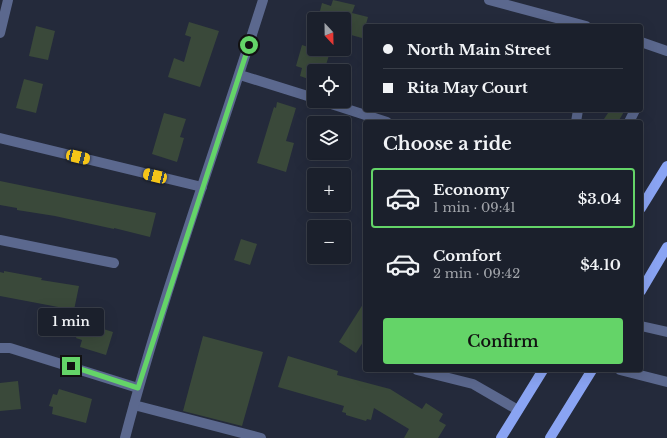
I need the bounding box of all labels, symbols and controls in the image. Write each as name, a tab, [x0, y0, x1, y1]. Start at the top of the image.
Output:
north arrow	[307, 12, 351, 56]
map controls	[307, 12, 351, 264]
route start	[240, 36, 258, 54]
text: North Main Street	[407, 40, 551, 59]
button: locate	[307, 64, 351, 108]
text: Rita May Court	[407, 78, 528, 97]
button: layers	[307, 116, 351, 160]
text: Choose a ride	[383, 133, 512, 155]
car	[65, 148, 91, 166]
car	[142, 167, 168, 185]
button: +	[307, 168, 351, 212]
icon: car	[385, 180, 421, 216]
text: Economy	[433, 180, 510, 199]
text: $3.04	[578, 189, 621, 208]
text: 1 min · 09:41	[433, 199, 516, 216]
button: −	[307, 220, 351, 264]
icon: car	[385, 246, 421, 282]
text: Comfort	[433, 246, 501, 265]
text: $4.10	[580, 255, 621, 274]
text: 2 min · 09:42	[433, 265, 520, 282]
callout: 1 min	[38, 308, 104, 336]
text: 1 min	[52, 313, 90, 330]
button: Confirm	[383, 318, 623, 364]
route end	[62, 357, 80, 375]

